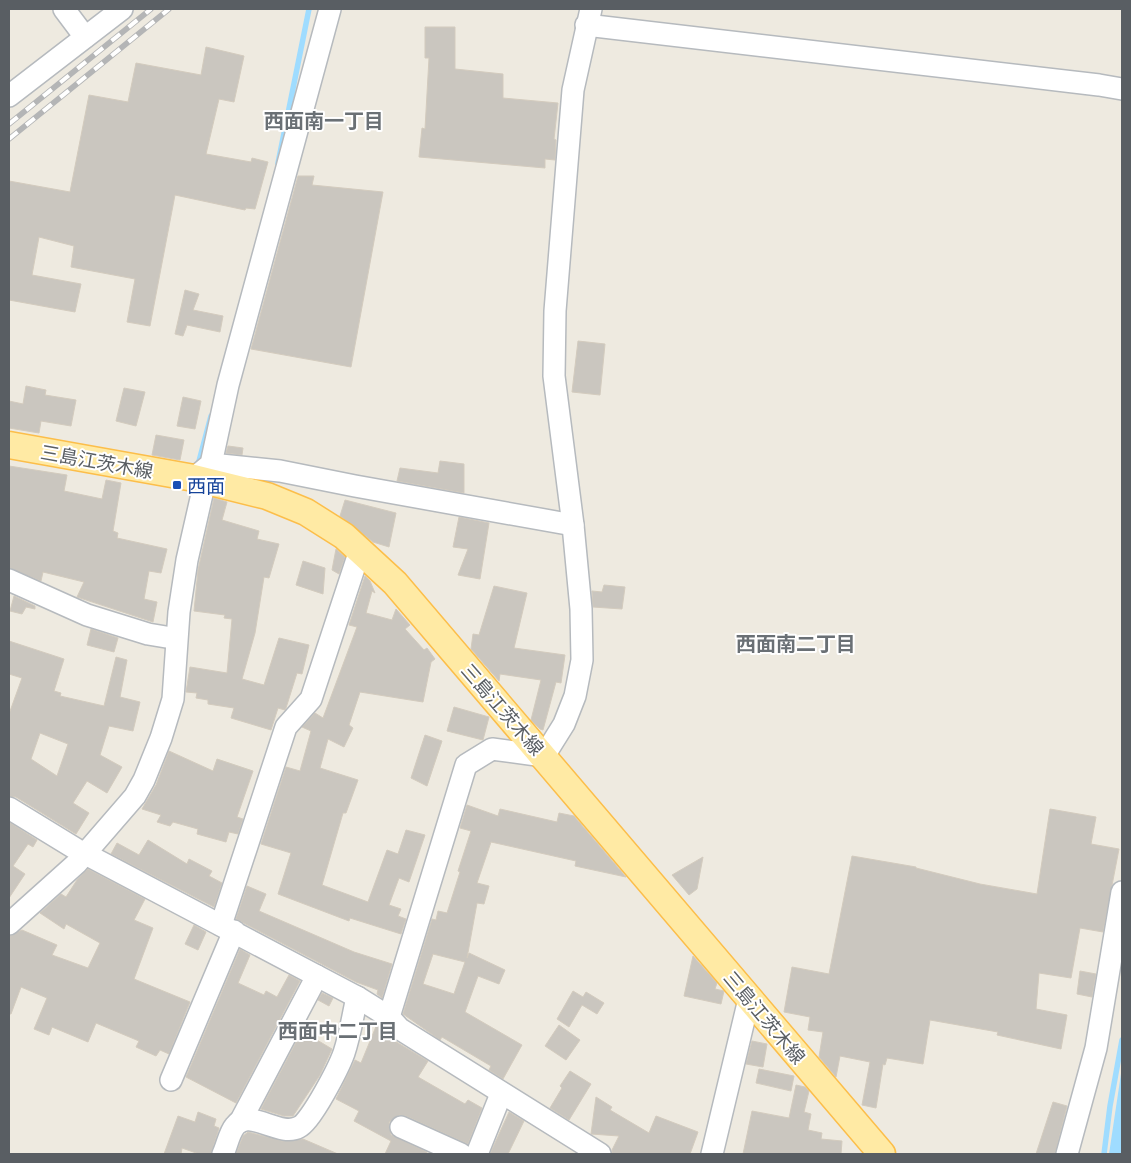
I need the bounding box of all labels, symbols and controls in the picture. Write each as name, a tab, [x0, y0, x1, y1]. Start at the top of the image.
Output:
district label: 西面南一丁目	[264, 108, 384, 132]
street label: 三島江茨木線	[39, 440, 155, 482]
place label: 西面	[187, 474, 225, 497]
marker: 西面	[171, 479, 183, 491]
district label: 西面南二丁目	[736, 631, 856, 655]
street label: 三島江茨木線	[457, 658, 549, 760]
street label: 三島江茨木線	[720, 966, 810, 1068]
district label: 西面中二丁目	[278, 1018, 398, 1042]

